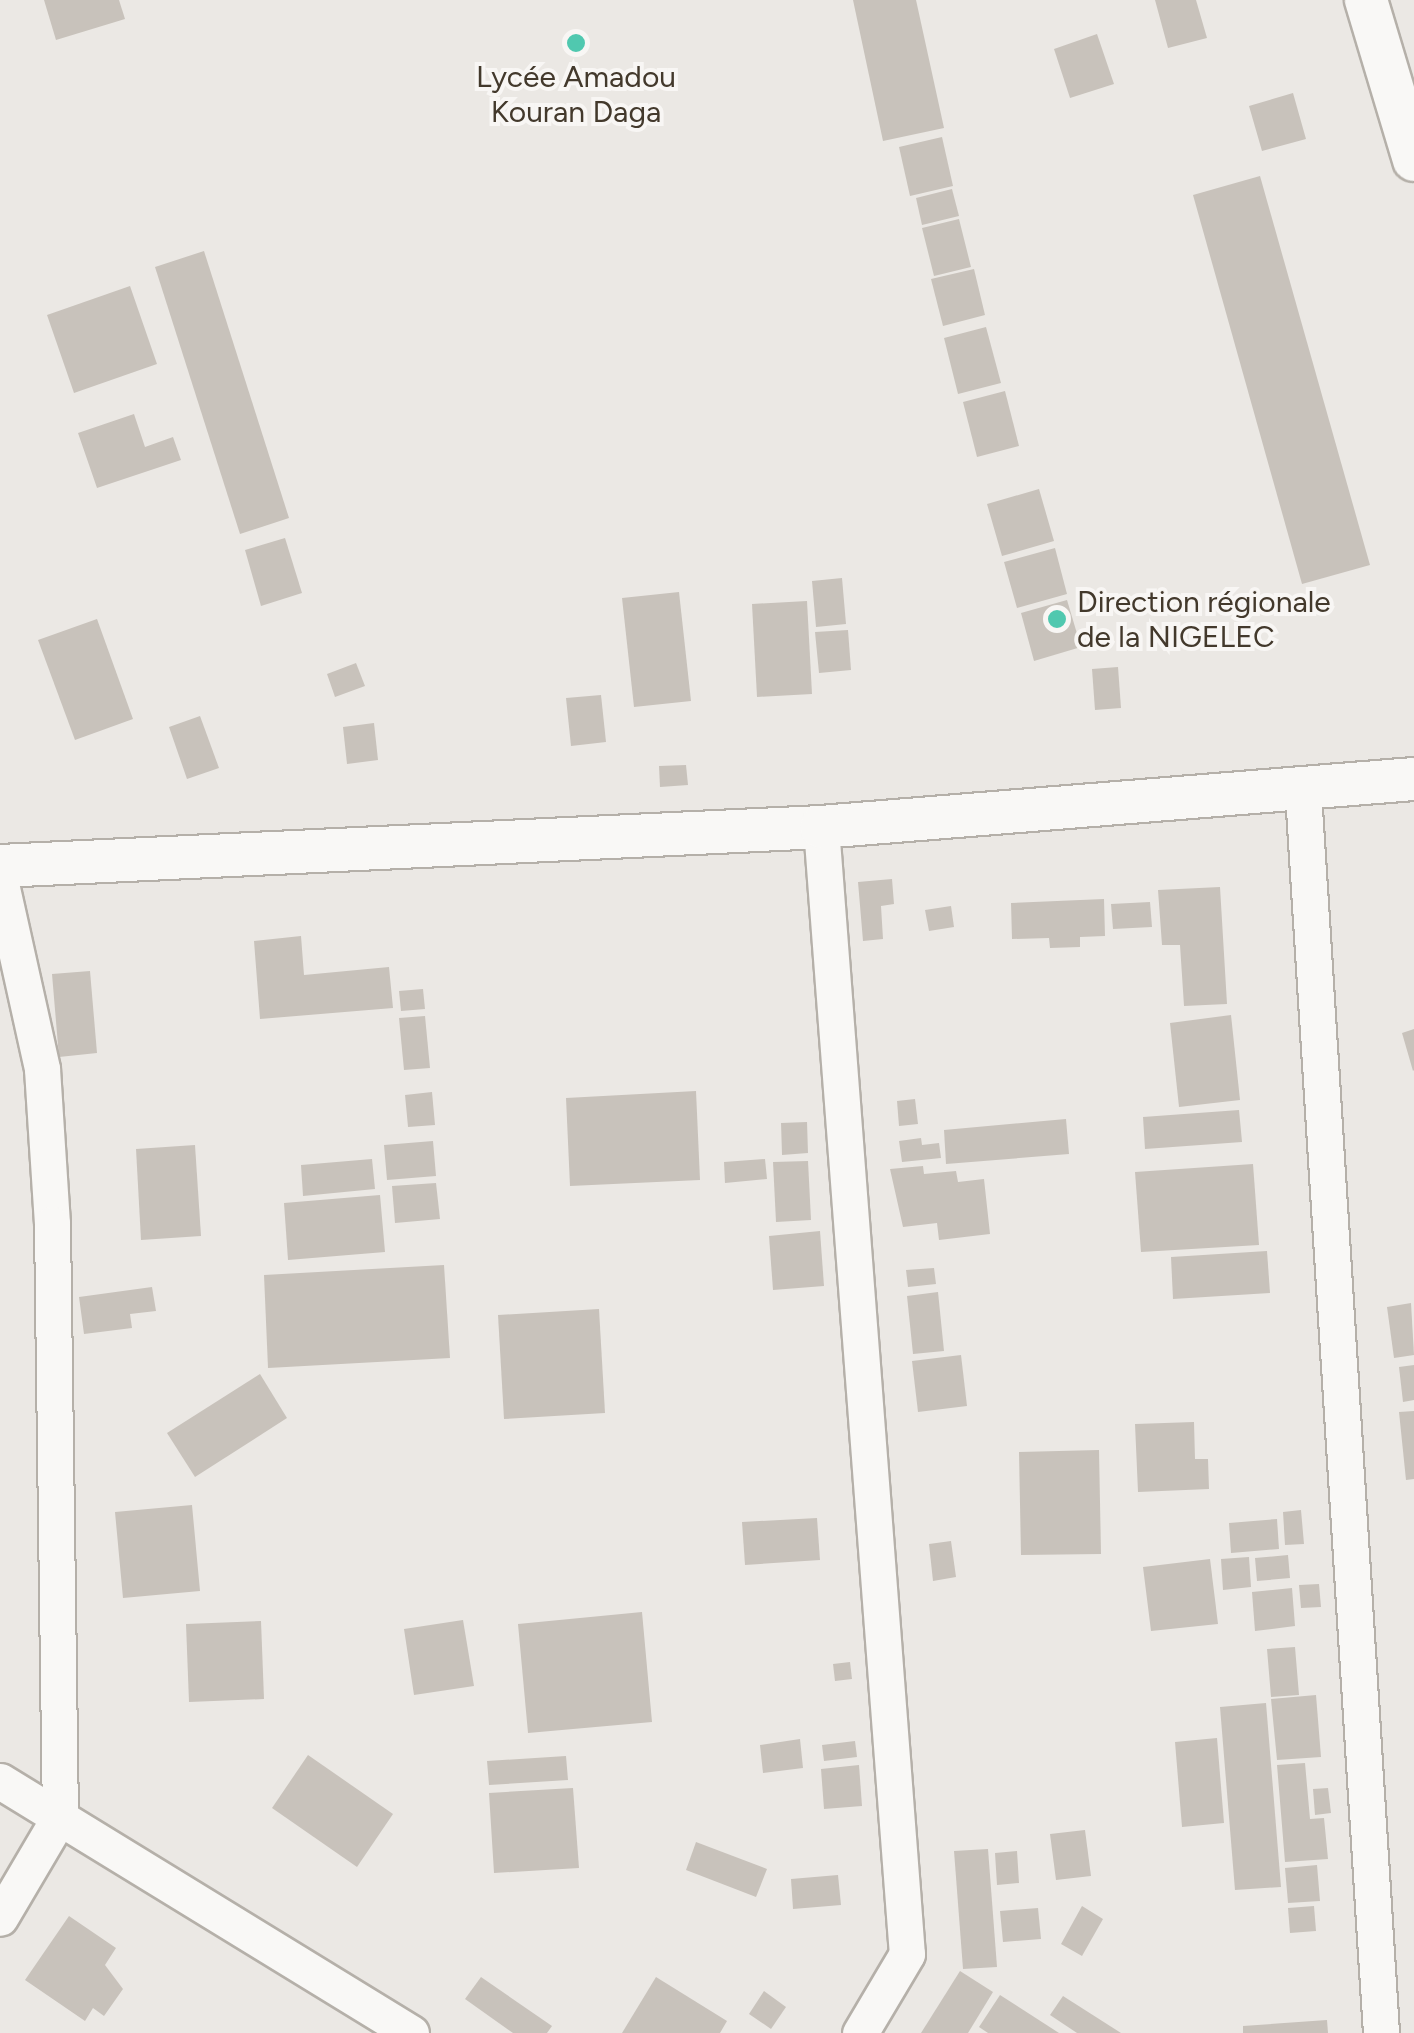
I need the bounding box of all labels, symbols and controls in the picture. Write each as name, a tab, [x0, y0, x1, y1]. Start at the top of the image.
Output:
marker: Lycée Amadou Kouran Daga	[565, 32, 587, 54]
place label: Lycée Amadou Kouran Daga	[476, 59, 676, 130]
place label: Direction régionale de la NIGELEC	[1077, 584, 1331, 654]
marker: Direction régionale de la NIGELEC	[1046, 608, 1068, 630]

